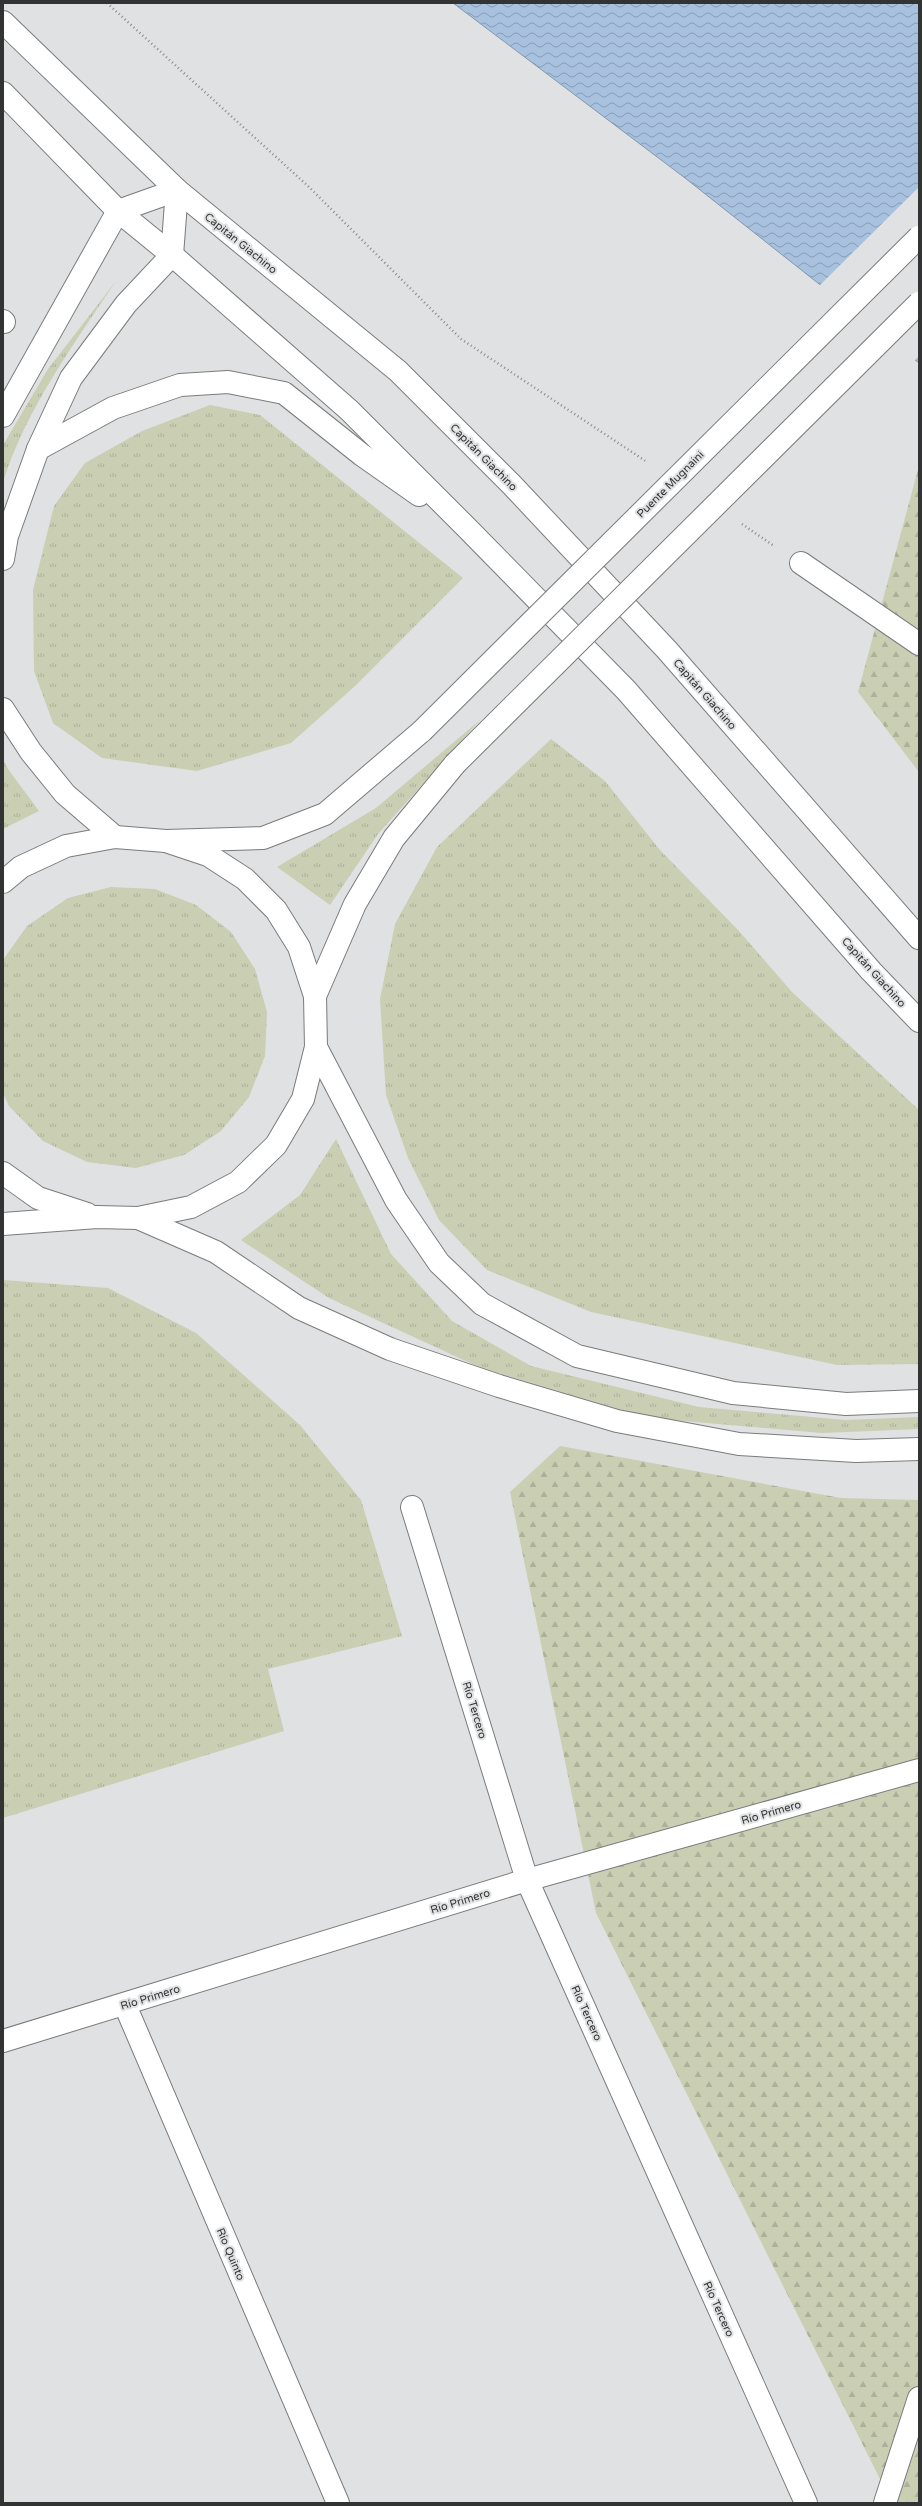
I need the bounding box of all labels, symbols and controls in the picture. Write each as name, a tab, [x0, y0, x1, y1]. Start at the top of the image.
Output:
street label: Capitán Giachino	[202, 210, 280, 277]
street label: Capitán Giachino	[447, 421, 520, 494]
street label: Puente Mugnaini	[634, 448, 706, 520]
street label: Capitán Giachino	[670, 656, 739, 733]
street label: Capitán Giachino	[839, 935, 909, 1010]
street label: Río Tercero	[460, 1680, 489, 1741]
street label: Río Primero	[740, 1798, 803, 1827]
street label: Río Primero	[429, 1886, 492, 1917]
street label: Río Primero	[119, 1982, 182, 2013]
street label: Río Tercero	[569, 1984, 605, 2043]
street label: Río Quinto	[214, 2226, 248, 2283]
street label: Río Tercero	[701, 2280, 737, 2339]

